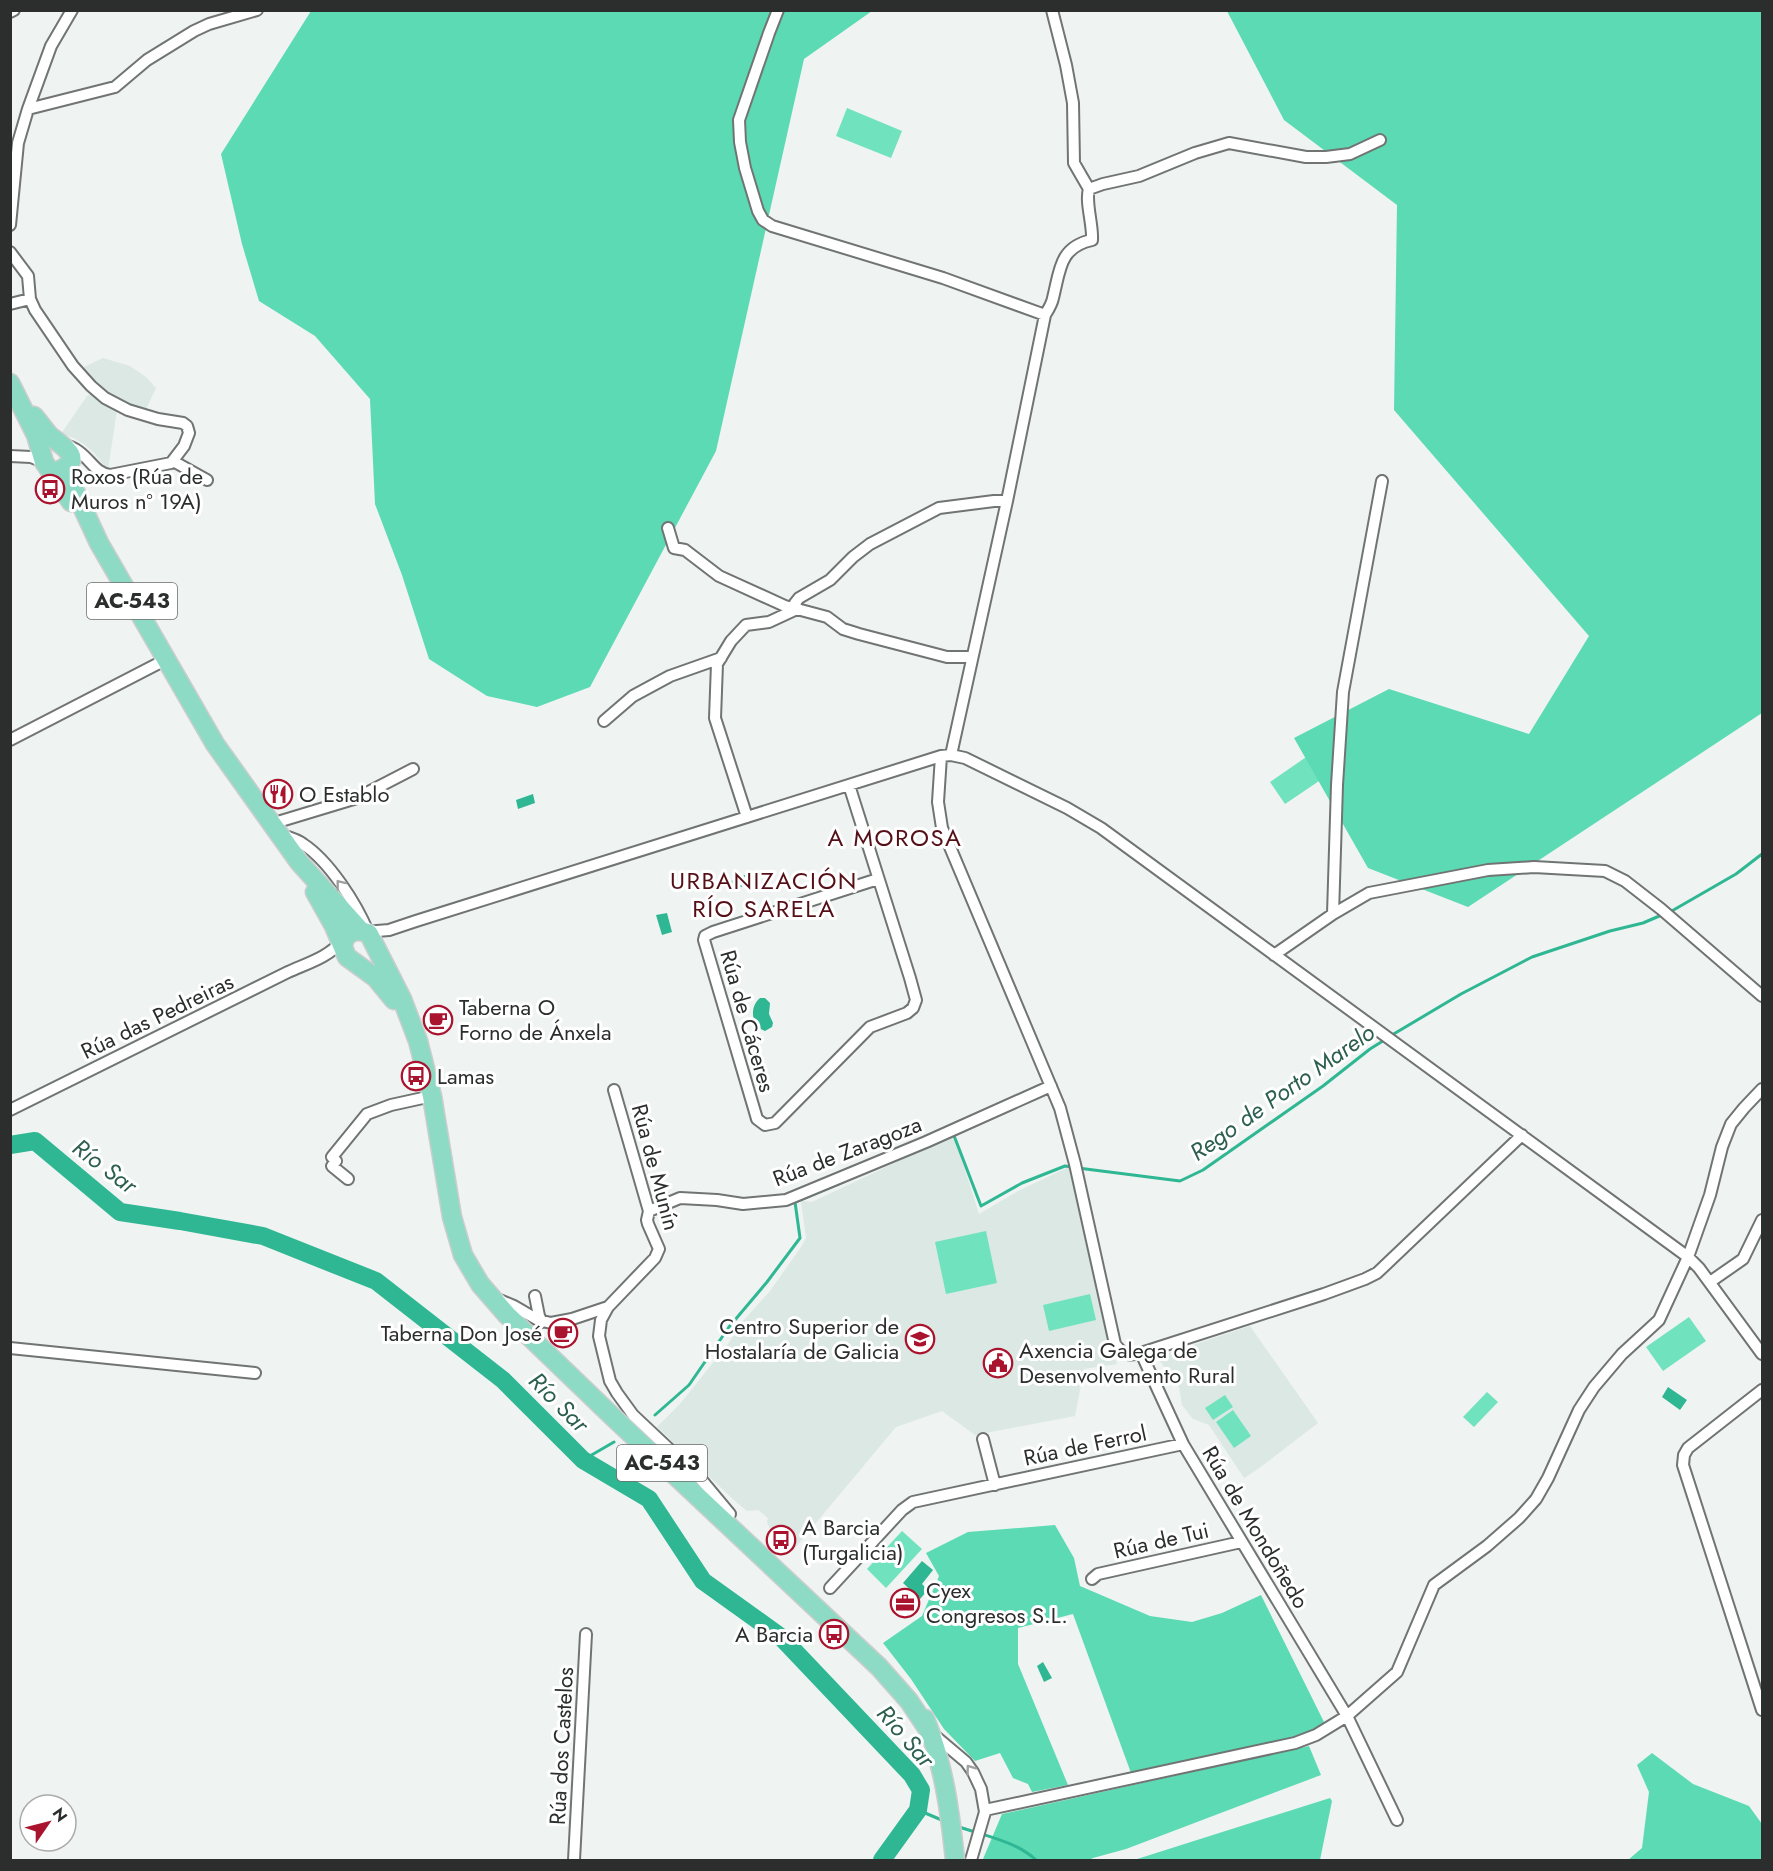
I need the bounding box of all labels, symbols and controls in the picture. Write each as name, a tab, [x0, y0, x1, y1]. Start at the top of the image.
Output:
place label: Roxos (Rúa de Muros n° 19A)	[71, 460, 203, 517]
bus stop icon: Roxos (Rúa de Muros n° 19A)	[34, 473, 66, 505]
road number: AC-543	[87, 583, 177, 619]
restaurant icon: O Establo	[262, 778, 294, 810]
place label: O Establo	[299, 778, 389, 810]
district label: A MOROSA	[828, 820, 962, 855]
district label: URBANIZACIÓN RÍO SARELA	[670, 863, 858, 926]
one-way arrow	[337, 880, 348, 891]
street label: Rúa de Cáceres	[712, 946, 784, 1096]
street label: Rúa das Pedreiras	[75, 965, 239, 1067]
place label: Taberna O Forno de Ánxela	[459, 991, 611, 1048]
cafe icon: Taberna O Forno de Ánxela	[422, 1004, 454, 1036]
water label: Rego de Porto Marelo	[1182, 1015, 1382, 1169]
bus stop icon: Lamas	[400, 1060, 432, 1092]
place label: Lamas	[437, 1060, 494, 1092]
street label: Rúa de Munín	[624, 1100, 688, 1234]
street label: Rúa de Zaragoza	[768, 1108, 926, 1194]
water label: Río Sar	[65, 1130, 146, 1203]
place label: Centro Superior de Hostalaría de Galicia	[705, 1310, 899, 1367]
place label: Taberna Don José	[381, 1317, 542, 1349]
cafe icon: Taberna Don José	[547, 1317, 579, 1349]
school or university icon: Centro Superior de Hostalaría de Galicia	[904, 1323, 936, 1355]
place label: Axencia Galega de Desenvolvemento Rural	[1019, 1334, 1235, 1391]
public building icon: Axencia Galega de Desenvolvemento Rural	[982, 1347, 1014, 1379]
water label: Río Sar	[521, 1364, 599, 1442]
street label: Rúa de Ferrol	[1021, 1416, 1149, 1474]
street label: Rúa de Mondoñedo	[1195, 1440, 1317, 1614]
road number: AC-543	[617, 1445, 707, 1481]
place label: A Barcia (Turgalicia)	[802, 1511, 904, 1568]
street label: Rúa de Tui	[1110, 1513, 1212, 1567]
bus stop icon: A Barcia (Turgalicia)	[765, 1524, 797, 1556]
place label: Cyex Congresos S.L.	[926, 1574, 1068, 1631]
office icon: Cyex Congresos S.L.	[889, 1587, 921, 1619]
place label: A Barcia	[735, 1618, 813, 1650]
bus stop icon: A Barcia	[818, 1618, 850, 1650]
street label: Rúa dos Castelos	[541, 1666, 581, 1826]
water label: Río Sar	[869, 1697, 944, 1777]
one-way arrow	[966, 1765, 977, 1776]
north arrow	[18, 1793, 78, 1853]
text: N	[47, 1803, 73, 1826]

